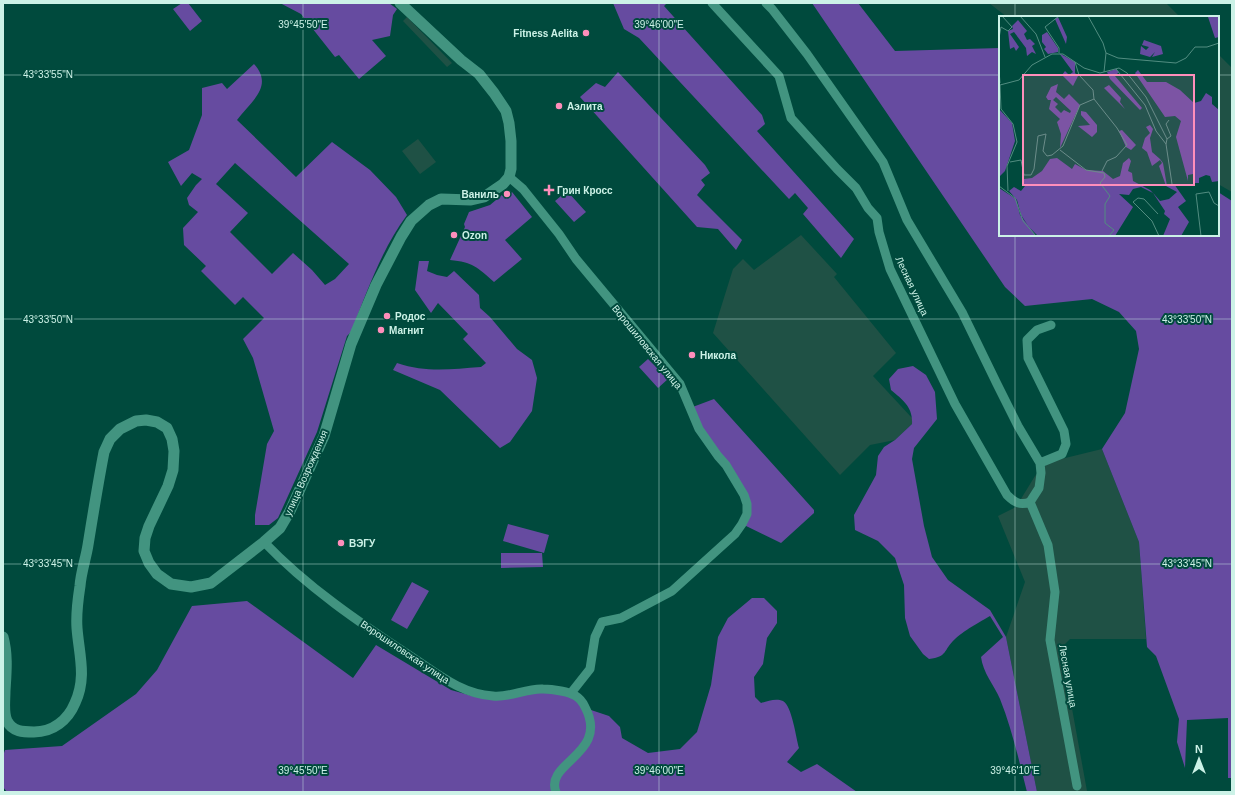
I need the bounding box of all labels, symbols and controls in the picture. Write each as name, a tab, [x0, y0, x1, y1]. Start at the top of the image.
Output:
inset map	[999, 16, 1219, 236]
text: 39°45'50"E	[278, 19, 328, 30]
text: 39°46'00"E	[634, 19, 684, 30]
place label: Fitness Aelita	[513, 28, 578, 39]
marker: Fitness Aelita	[581, 28, 591, 38]
text: 43°33'55"N	[23, 69, 73, 80]
marker: Аэлита	[554, 101, 564, 111]
place label: Аэлита	[567, 101, 603, 112]
marker: Грин Кросс	[544, 185, 554, 195]
place label: Грин Кросс	[557, 185, 613, 196]
place label: Ваниль	[462, 189, 499, 200]
marker: Ваниль	[502, 189, 512, 199]
marker: Ozon	[449, 230, 459, 240]
place label: Ozon	[462, 230, 487, 241]
street label: Лесная улица	[894, 255, 931, 318]
street label: Ворошиловская улица	[610, 303, 684, 391]
marker: Родос	[382, 311, 392, 321]
place label: Родос	[395, 311, 426, 322]
text: 43°33'50"N	[23, 314, 73, 325]
text: 43°33'50"N	[1162, 314, 1212, 325]
marker: Магнит	[376, 325, 386, 335]
place label: Магнит	[389, 325, 424, 336]
marker: Никола	[687, 350, 697, 360]
place label: Никола	[700, 350, 736, 361]
street label: улица Возрождения	[282, 428, 330, 518]
marker: ВЭГУ	[336, 538, 346, 548]
place label: ВЭГУ	[349, 538, 376, 549]
text: 43°33'45"N	[23, 558, 73, 569]
text: 43°33'45"N	[1162, 558, 1212, 569]
street label: Ворошиловская улица	[359, 618, 452, 686]
street label: Лесная улица	[1057, 644, 1079, 709]
north arrow	[1179, 739, 1219, 779]
text: N	[1195, 743, 1203, 755]
text: 39°45'50"E	[278, 765, 328, 776]
text: 39°46'00"E	[634, 765, 684, 776]
text: 39°46'10"E	[990, 765, 1040, 776]

